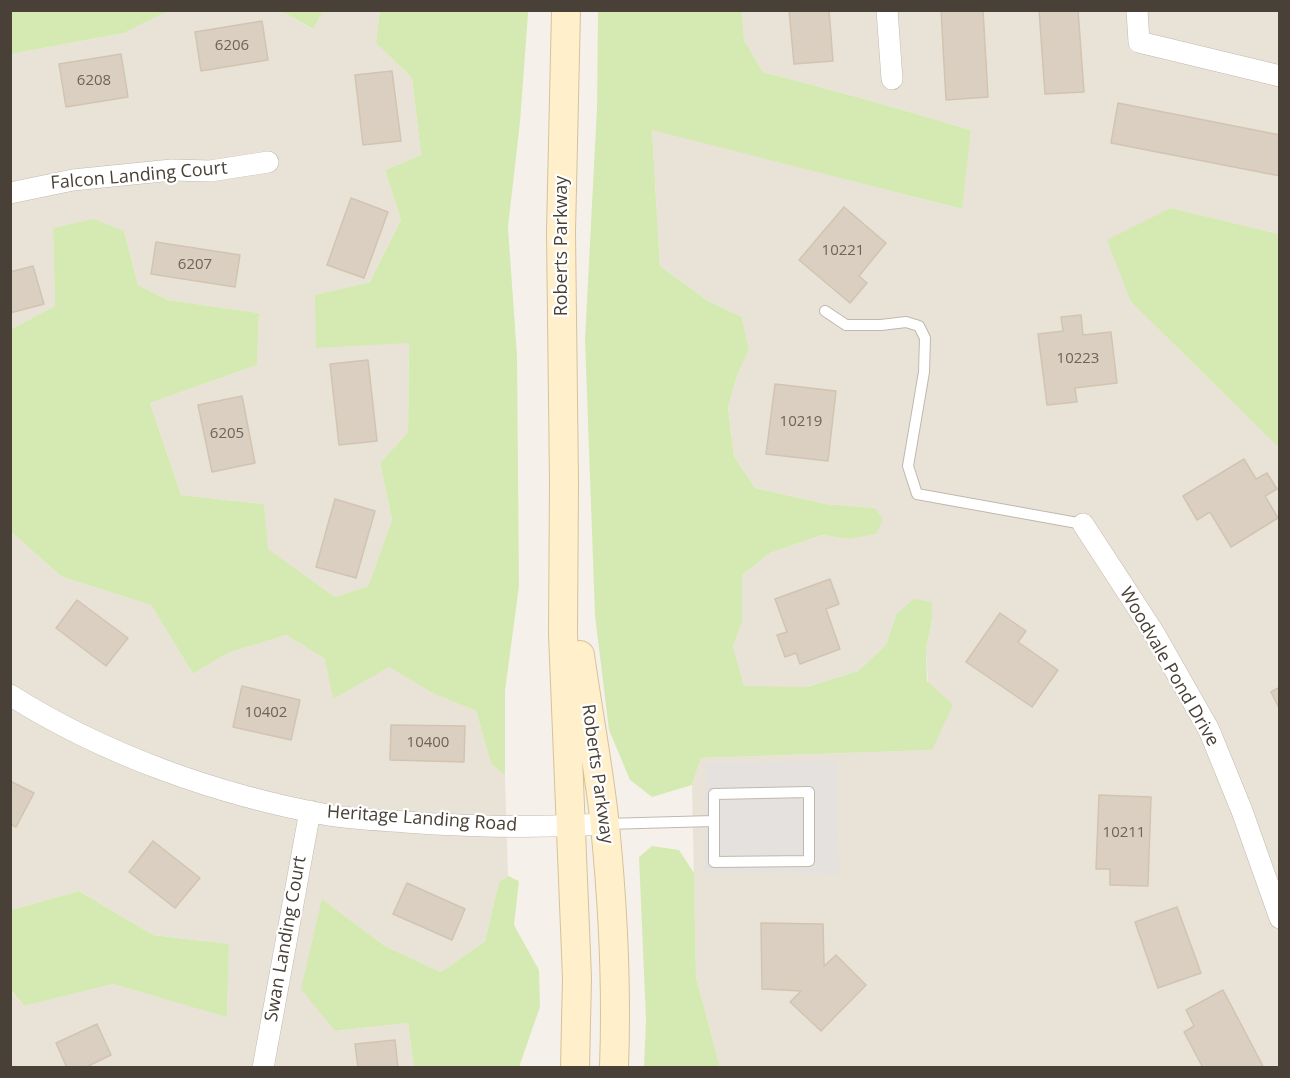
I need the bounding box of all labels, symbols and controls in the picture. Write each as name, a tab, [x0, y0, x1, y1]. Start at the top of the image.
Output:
house number: 6206	[215, 37, 249, 55]
house number: 6208	[77, 72, 111, 90]
street label: Falcon Landing Court	[50, 158, 228, 194]
street label: Roberts Parkway	[551, 176, 573, 316]
house number: 10221	[822, 242, 864, 260]
house number: 6207	[178, 256, 212, 274]
house number: 10223	[1057, 350, 1099, 368]
house number: 10219	[780, 413, 822, 431]
house number: 6205	[210, 425, 244, 443]
street label: Woodvale Pond Drive	[1115, 584, 1223, 750]
street label: Roberts Parkway	[577, 703, 617, 845]
house number: 10402	[245, 704, 287, 722]
house number: 10400	[407, 734, 449, 752]
street label: Heritage Landing Road	[326, 802, 518, 836]
house number: 10211	[1103, 824, 1145, 842]
street label: Swan Landing Court	[261, 854, 311, 1024]

